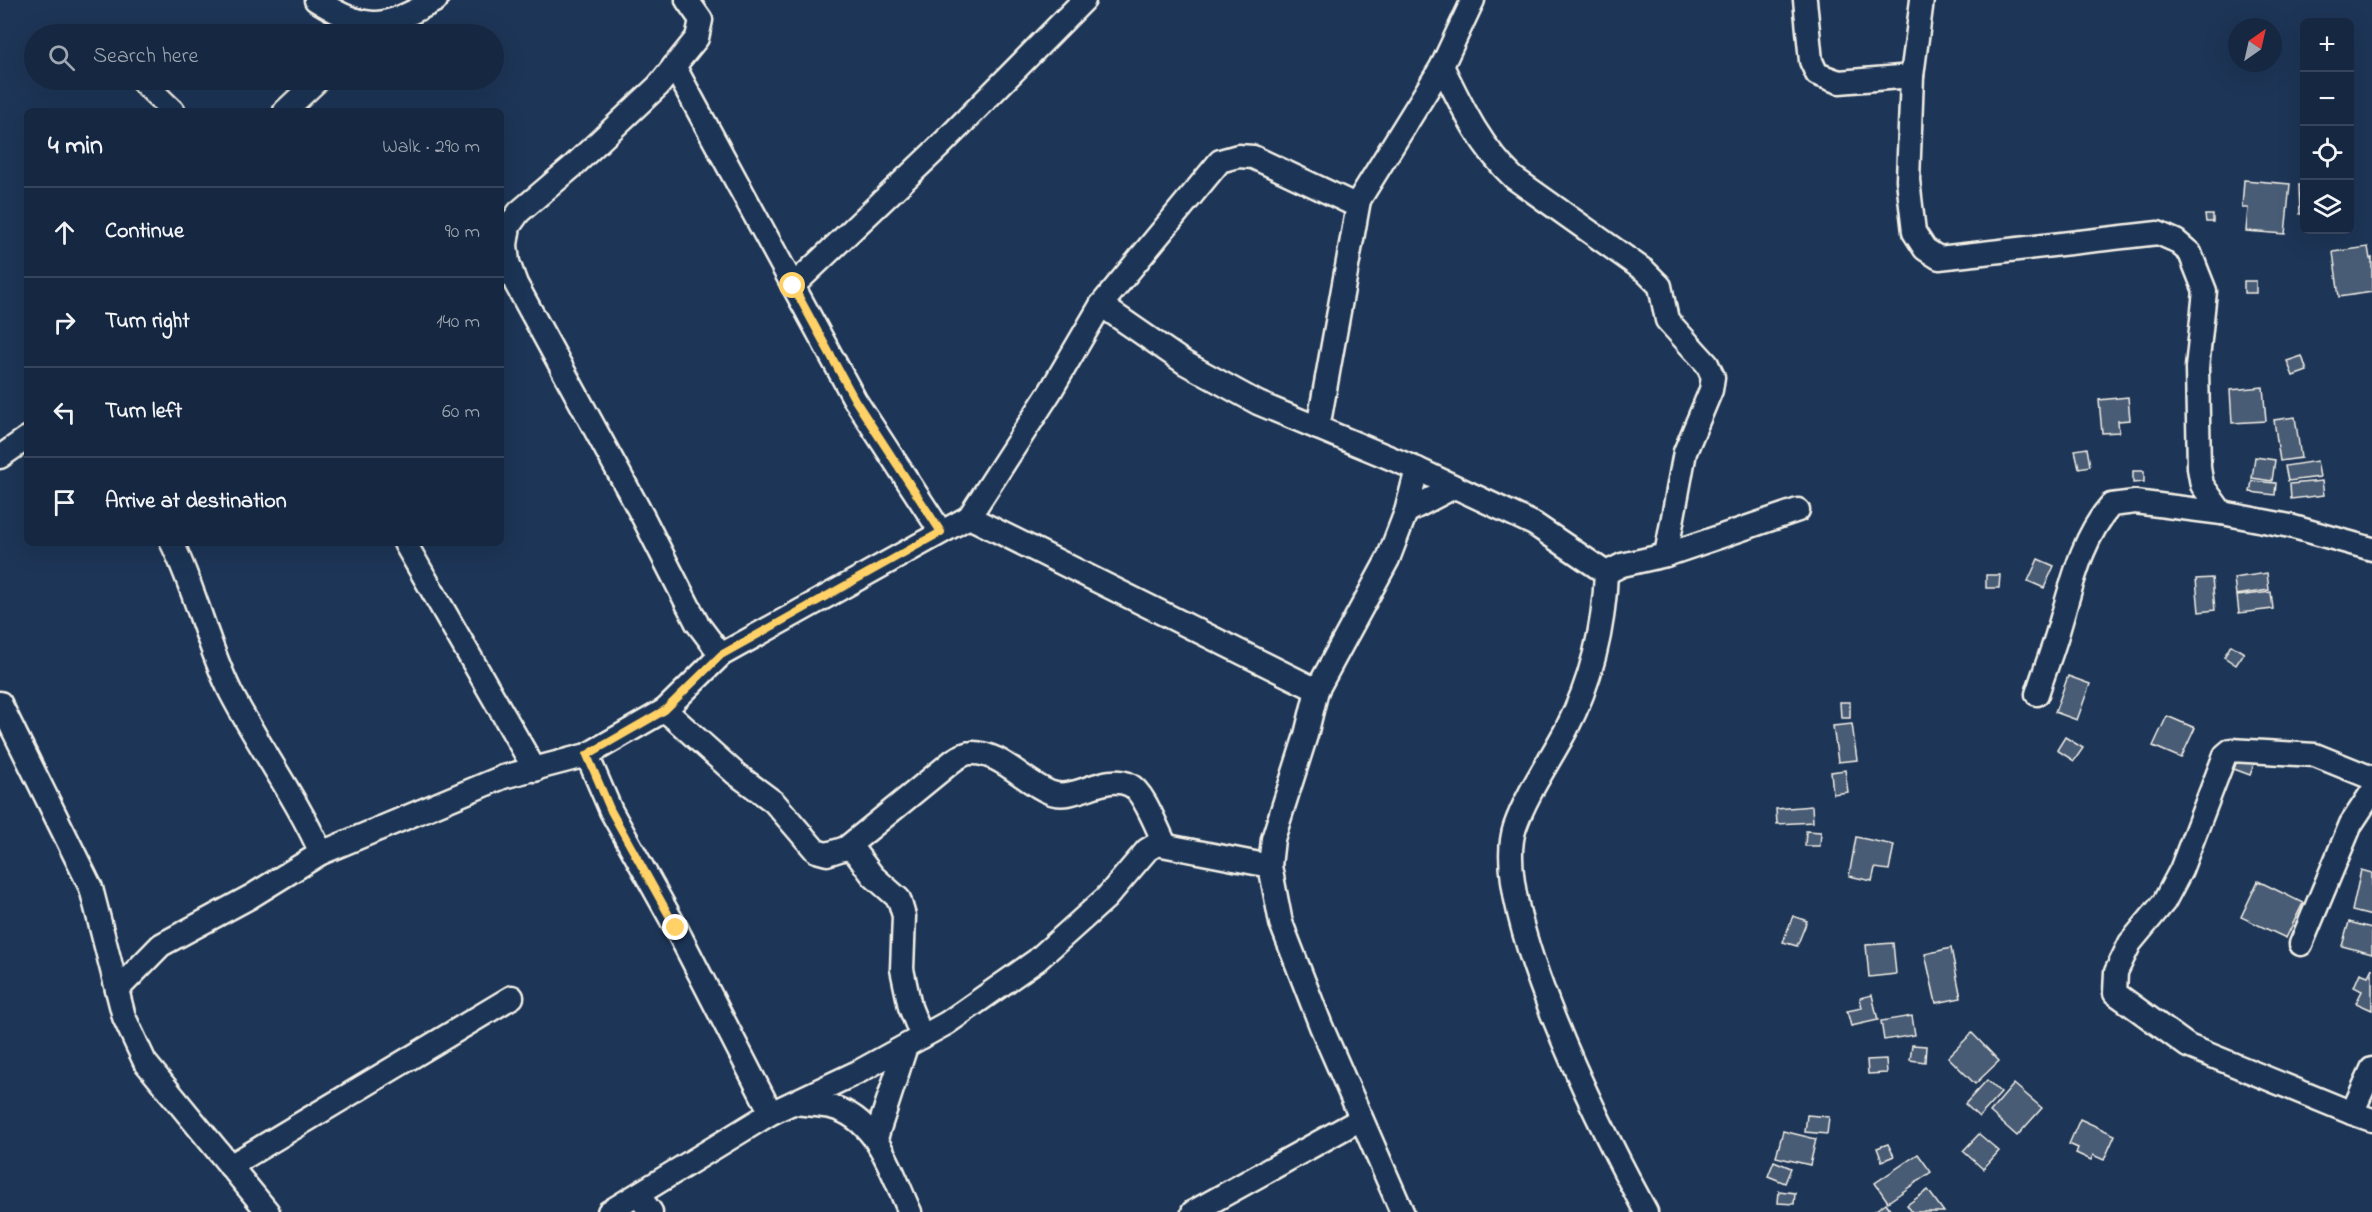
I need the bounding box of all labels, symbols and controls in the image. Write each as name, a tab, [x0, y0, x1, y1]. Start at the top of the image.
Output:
north arrow	[2228, 18, 2282, 72]
map controls	[2300, 18, 2354, 234]
button: +	[2300, 18, 2354, 72]
search box	[24, 24, 504, 90]
icon: search	[45, 41, 78, 74]
text: Search here	[93, 41, 198, 73]
button: −	[2300, 72, 2354, 126]
button: locate	[2300, 126, 2354, 180]
text: 4 min	[48, 128, 103, 166]
text: Walk · 290 m	[382, 133, 480, 162]
button: layers	[2300, 180, 2354, 234]
icon: ahead	[48, 216, 81, 249]
text: Continue	[105, 216, 184, 248]
text: 90 m	[445, 218, 480, 247]
route start	[779, 272, 805, 298]
icon: right	[48, 306, 81, 339]
text: Turn right	[105, 306, 190, 338]
text: 140 m	[436, 308, 480, 337]
icon: left	[48, 396, 81, 429]
text: Turn left	[105, 396, 182, 428]
text: 60 m	[442, 398, 480, 427]
icon: arrive	[48, 486, 81, 519]
text: Arrive at destination	[105, 486, 287, 518]
route end	[662, 914, 688, 940]

